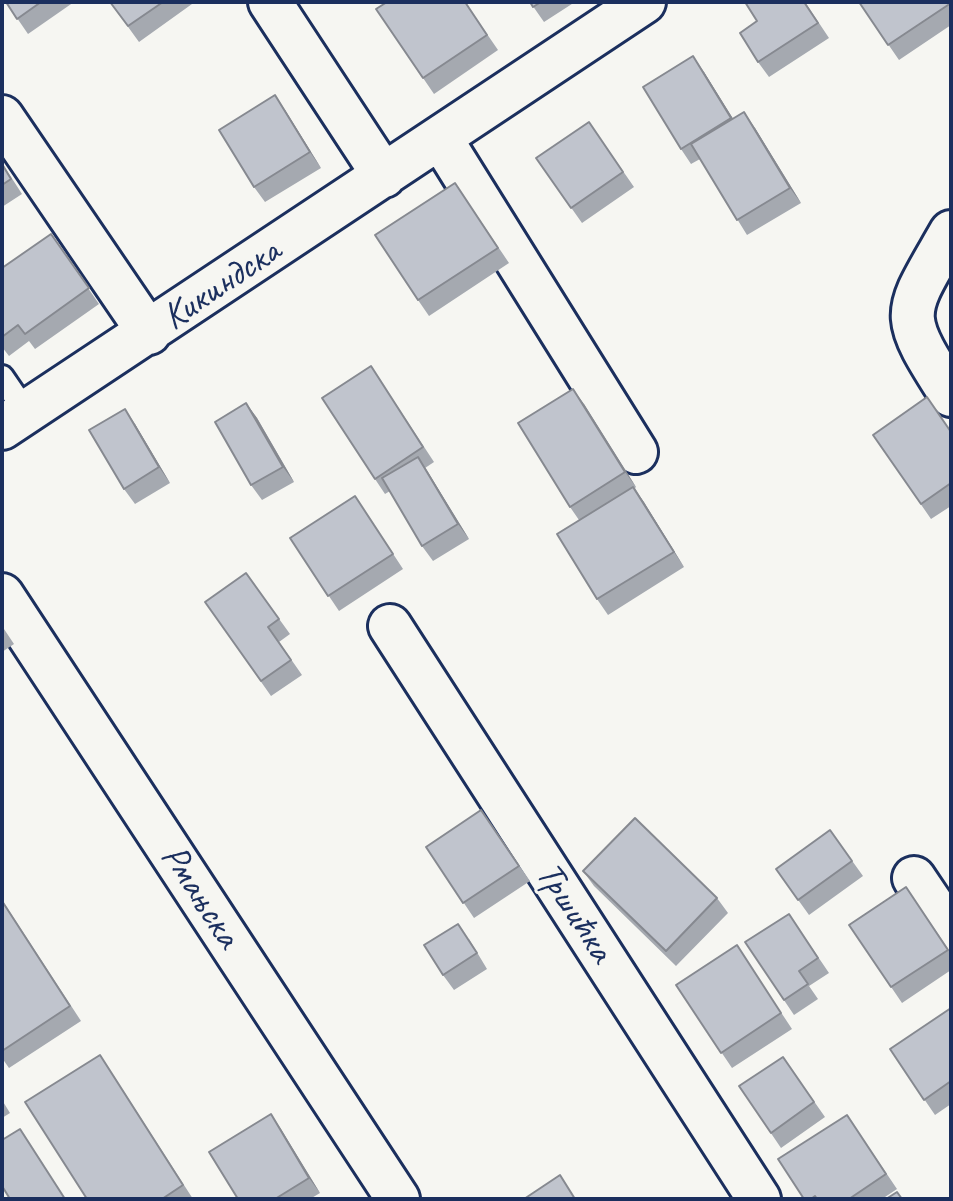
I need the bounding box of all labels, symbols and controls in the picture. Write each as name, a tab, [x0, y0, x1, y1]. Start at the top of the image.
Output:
street label: Кикиндска	[154, 229, 290, 341]
street label: Рмањска	[150, 837, 250, 957]
street label: Тршићка	[525, 854, 623, 972]

